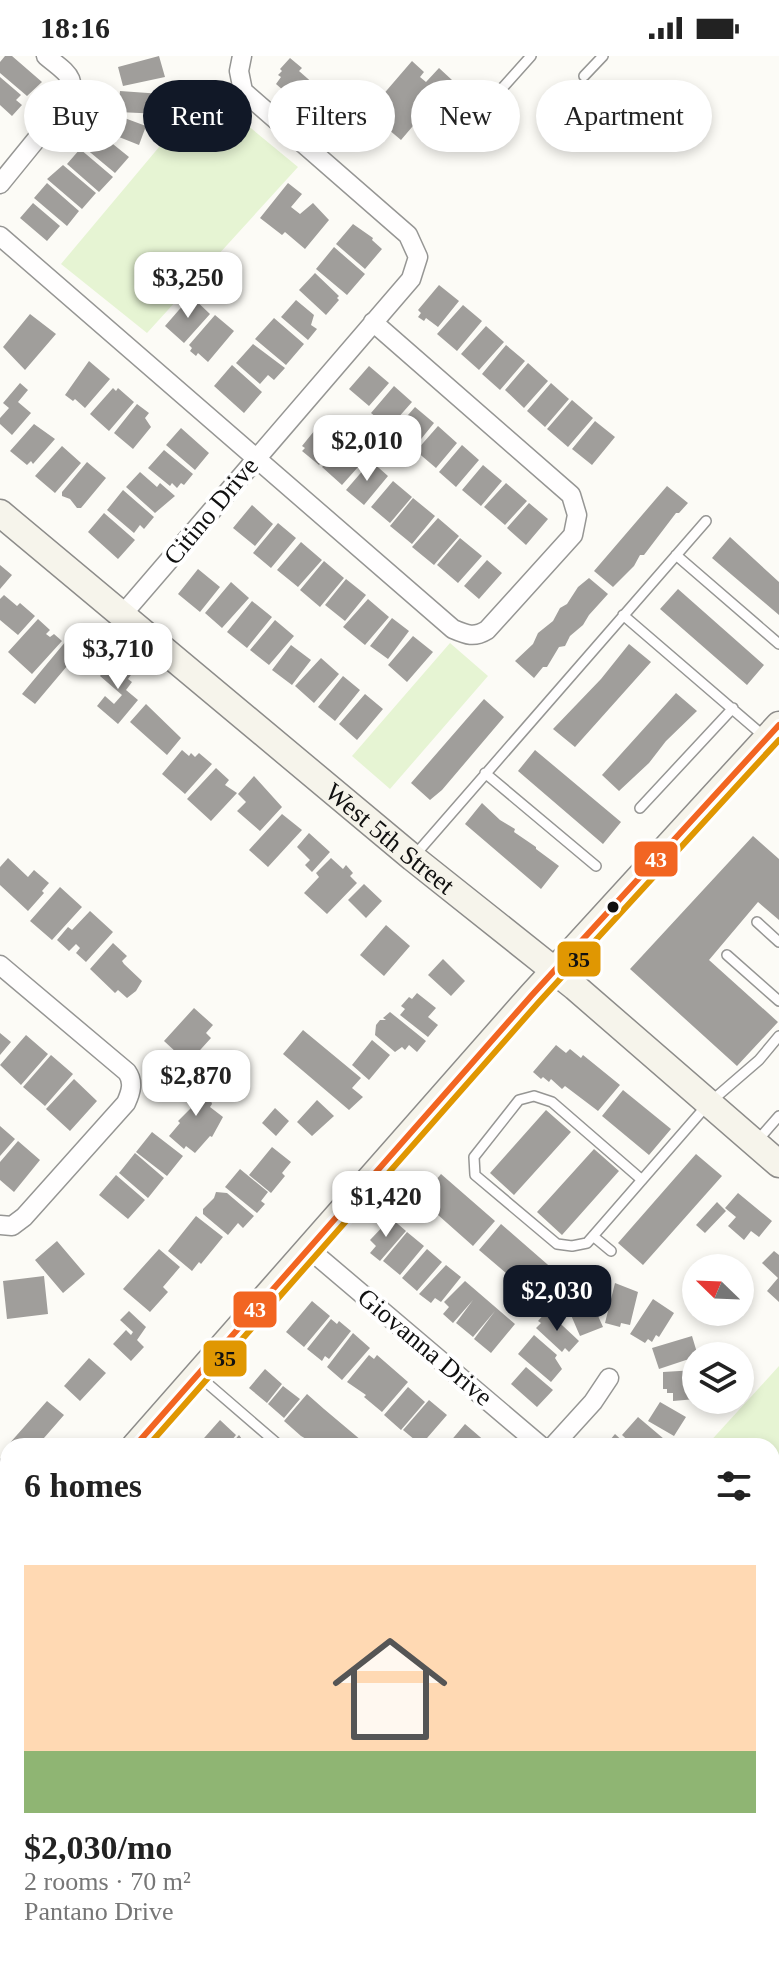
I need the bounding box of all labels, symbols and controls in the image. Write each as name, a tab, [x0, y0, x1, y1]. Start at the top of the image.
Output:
text: 18:16	[40, 11, 110, 44]
chip: Buy	[24, 80, 127, 152]
chip: Rent	[143, 80, 252, 152]
chip: Filters	[268, 80, 395, 152]
chip: New	[411, 80, 520, 152]
chip: Apartment	[536, 80, 712, 152]
pin: $3,250	[123, 252, 253, 320]
text: $3,250	[152, 263, 224, 292]
pin: $2,010	[302, 415, 432, 483]
text: $2,010	[331, 426, 403, 455]
street label: Citino Drive	[158, 452, 264, 570]
pin: $3,710	[53, 623, 183, 691]
text: $3,710	[82, 634, 154, 663]
street label: West 5th Street	[320, 777, 461, 900]
line badge: 43	[633, 840, 679, 878]
text: 43	[645, 847, 667, 872]
unlabelled marker	[605, 899, 621, 915]
line badge: 35	[556, 940, 602, 978]
text: 35	[568, 947, 590, 972]
pin: $2,870	[131, 1050, 261, 1118]
text: $2,870	[160, 1061, 232, 1090]
pin: $1,420	[321, 1171, 451, 1239]
text: $1,420	[350, 1182, 422, 1211]
north arrow	[682, 1254, 754, 1326]
map controls	[682, 1254, 754, 1414]
pin: $2,030	[492, 1265, 622, 1333]
text: $2,030	[521, 1276, 593, 1305]
street label: Giovanna Drive	[352, 1282, 498, 1412]
line badge: 43	[232, 1290, 278, 1329]
text: 43	[244, 1297, 266, 1322]
line badge: 35	[202, 1339, 248, 1378]
button: layers	[682, 1342, 754, 1414]
text: 35	[214, 1346, 236, 1371]
icon: filters	[712, 1464, 756, 1508]
text: 6 homes	[24, 1467, 142, 1504]
icon: home	[318, 1617, 462, 1761]
text: $2,030/mo	[24, 1829, 172, 1866]
text: 2 rooms · 70 m²	[24, 1867, 191, 1896]
text: Pantano Drive	[24, 1897, 173, 1926]

